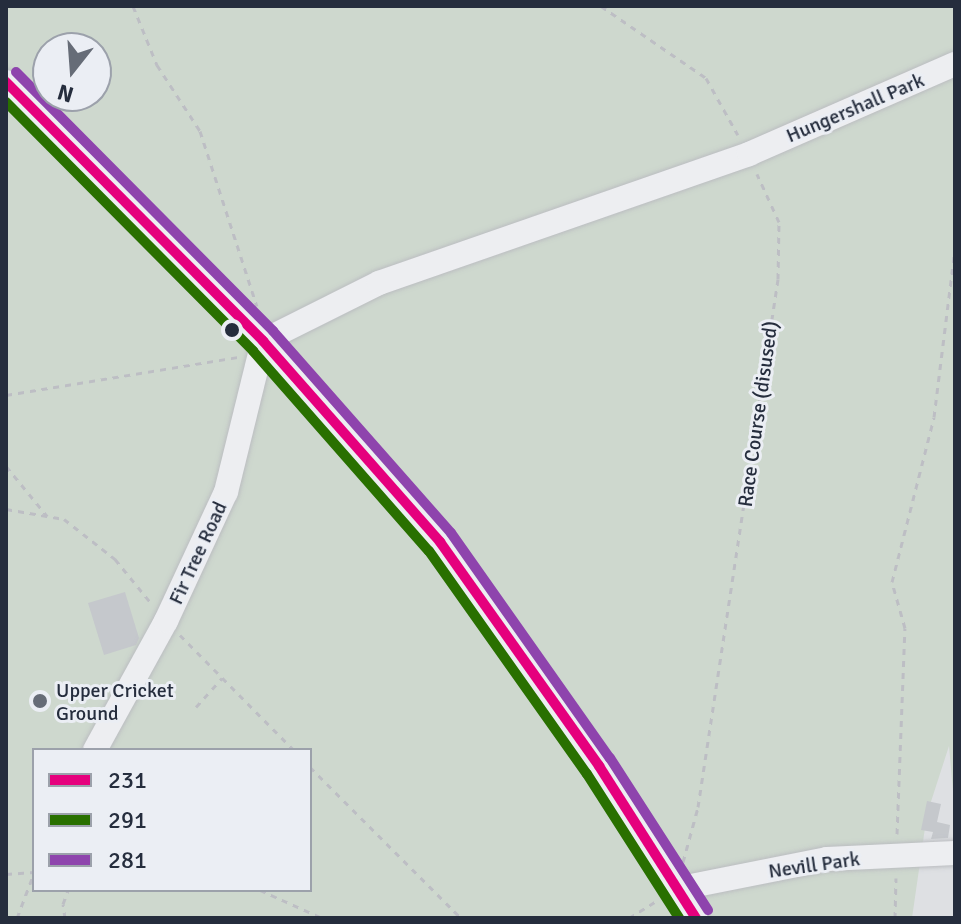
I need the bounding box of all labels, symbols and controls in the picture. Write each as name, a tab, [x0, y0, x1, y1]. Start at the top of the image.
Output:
north arrow	[32, 32, 112, 112]
street label: Hungershall Park	[782, 68, 928, 148]
text: N	[54, 78, 77, 109]
street label: Race Course (disused)	[733, 319, 783, 509]
unlabelled marker	[224, 322, 240, 338]
street label: Fir Tree Road	[164, 498, 232, 608]
place label: Upper Cricket Ground	[56, 678, 174, 725]
marker: Upper Cricket Ground	[31, 692, 49, 710]
legend	[32, 748, 312, 892]
text: 231	[108, 765, 147, 795]
text: 291	[108, 805, 147, 835]
text: 281	[108, 845, 147, 875]
street label: Nevill Park	[767, 847, 861, 883]

